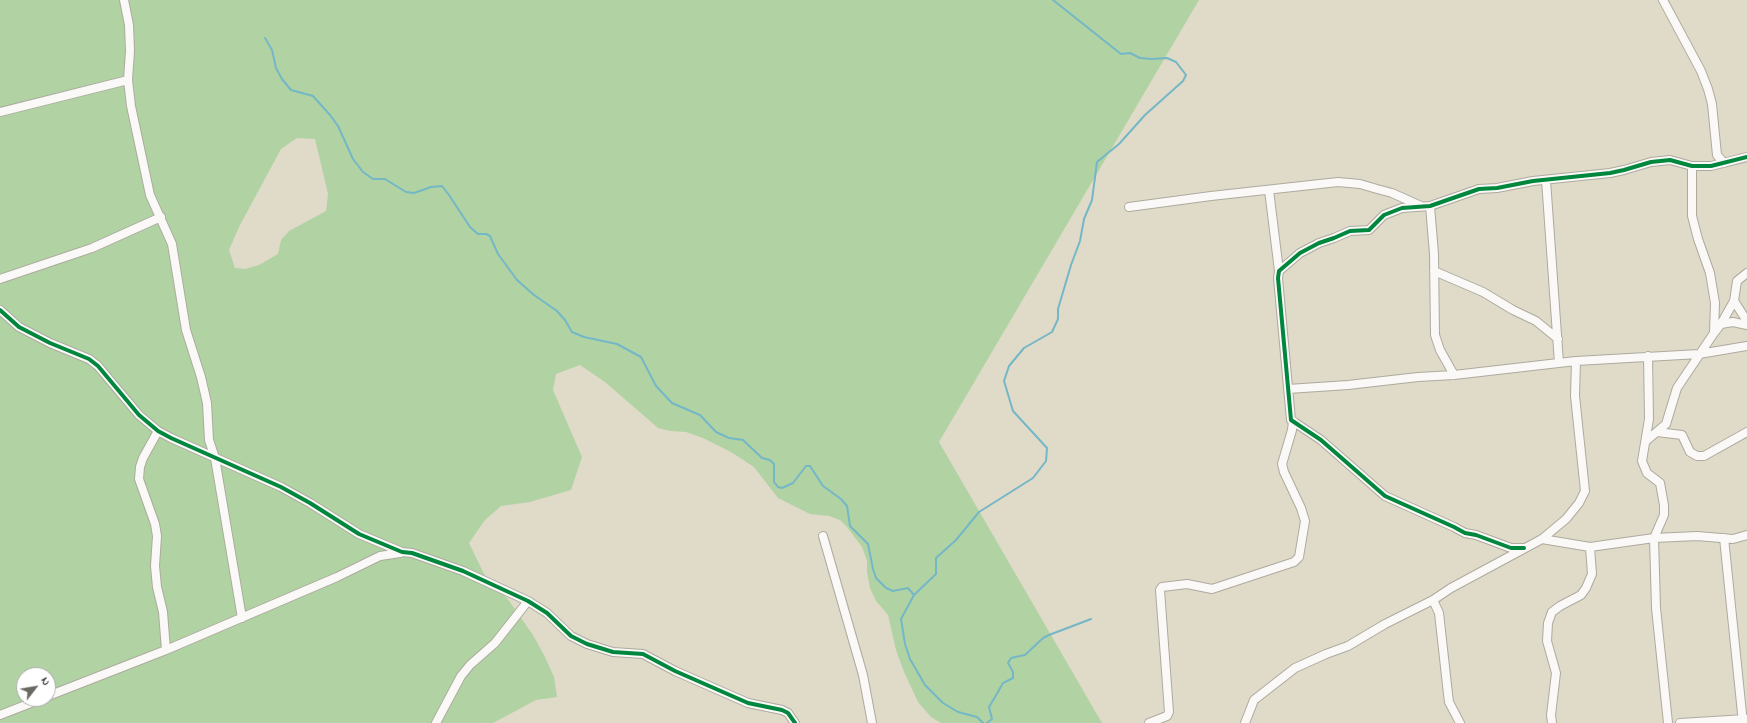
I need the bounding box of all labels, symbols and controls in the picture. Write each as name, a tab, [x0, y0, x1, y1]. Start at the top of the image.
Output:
north arrow	[16, 667, 56, 707]
text: N	[37, 674, 54, 689]

